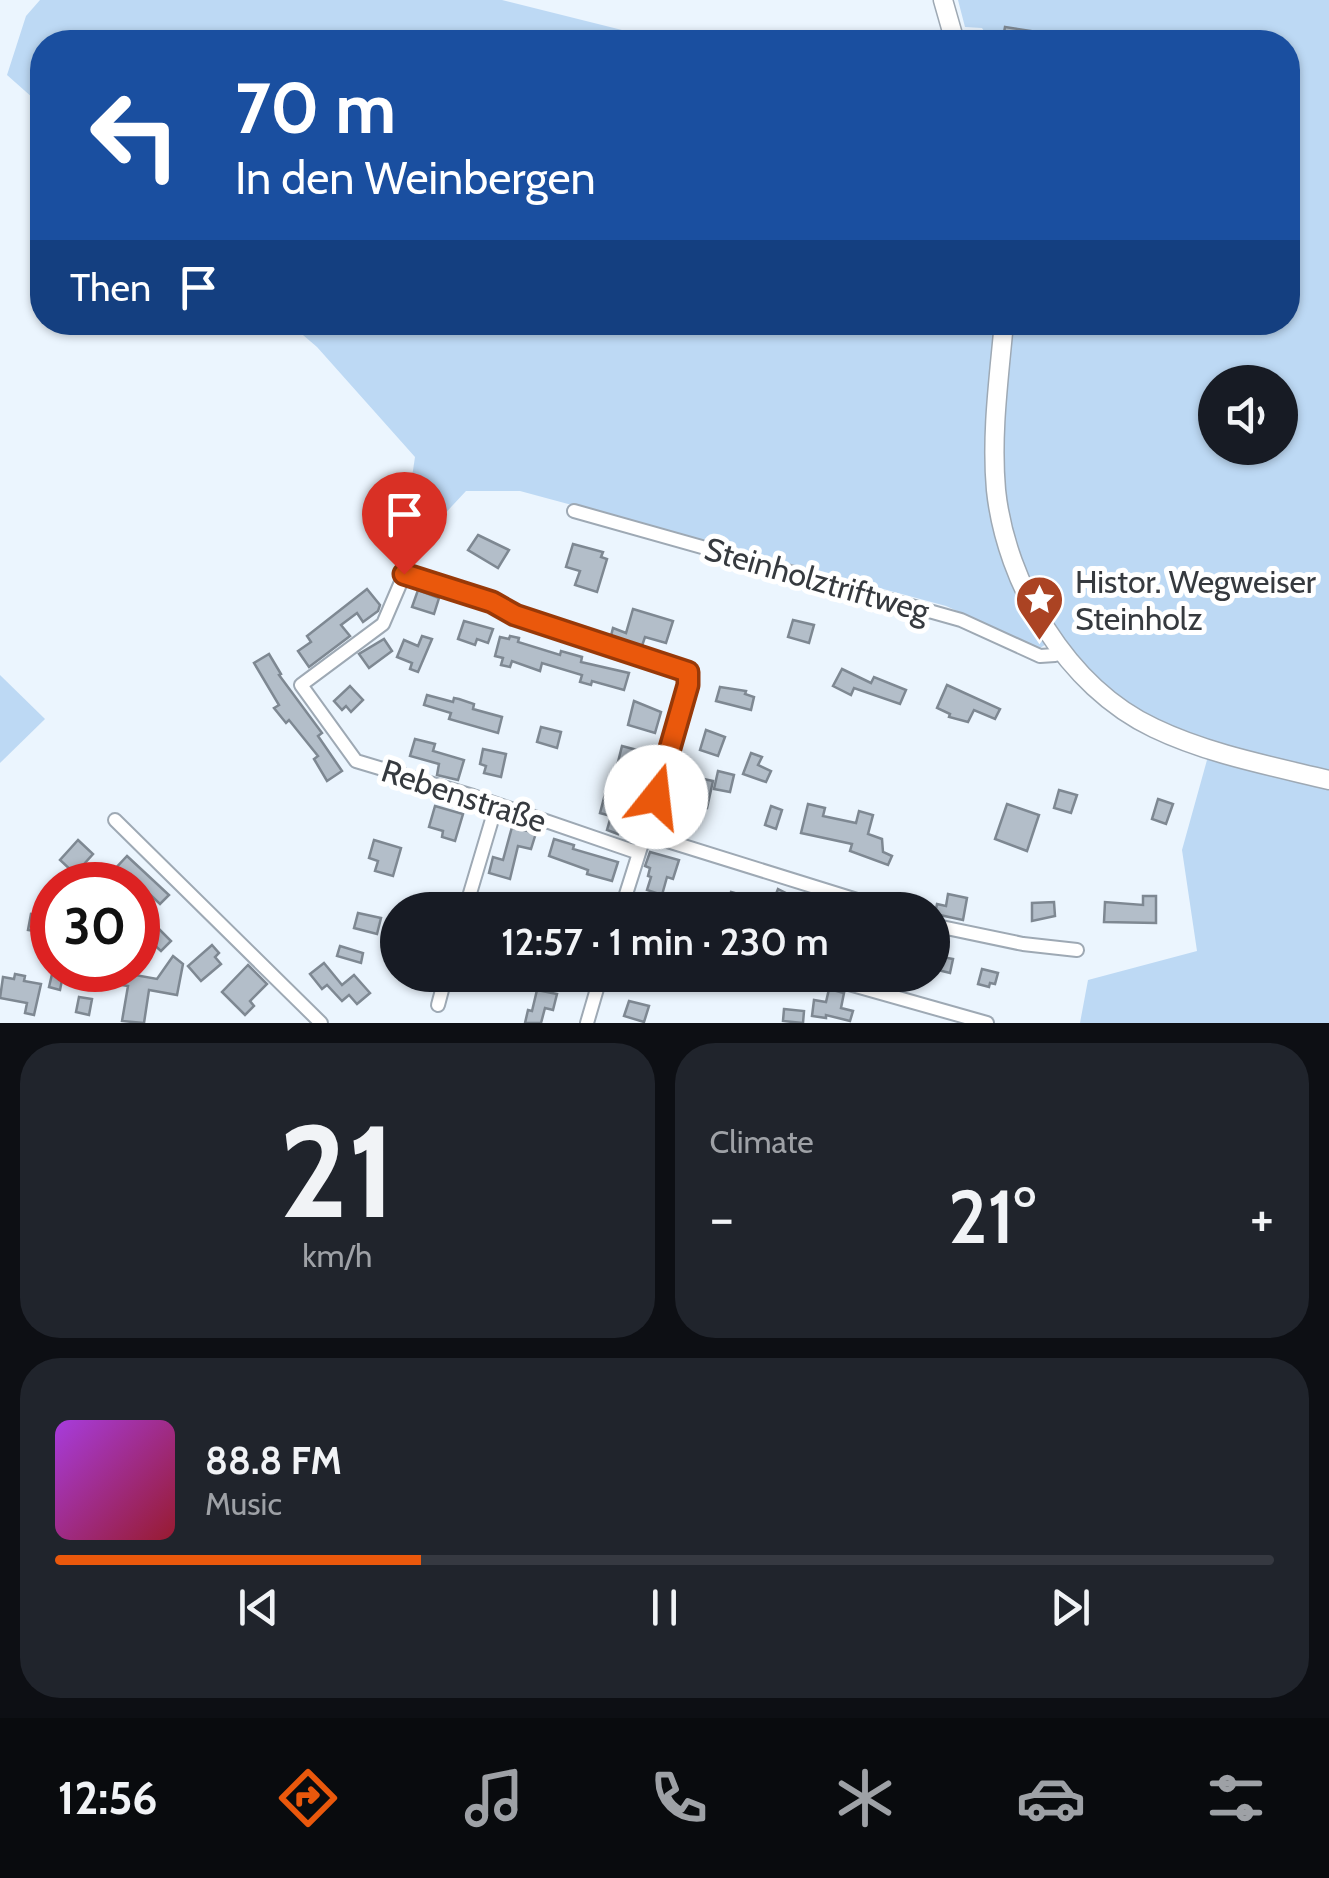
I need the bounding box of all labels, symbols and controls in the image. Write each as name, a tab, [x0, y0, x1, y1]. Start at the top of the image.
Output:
text: 70 m	[235, 65, 396, 151]
icon: left	[70, 70, 200, 200]
text: In den Weinbergen	[235, 151, 596, 205]
icon: arrive	[171, 260, 226, 315]
text: Then	[70, 264, 151, 311]
map controls	[1198, 365, 1298, 465]
button: sound	[1198, 365, 1298, 465]
pin	[362, 472, 447, 575]
icon: arrive	[377, 487, 432, 542]
street label: Steinholztriftweg	[700, 529, 935, 631]
place label: Histor. Wegweiser Steinholz	[1075, 562, 1317, 638]
place icon: Histor. Wegweiser Steinholz	[1014, 574, 1066, 642]
position arrow	[604, 745, 708, 849]
street label: Rebenstraße	[377, 751, 552, 841]
speed limit sign: 30	[30, 862, 160, 992]
text: 12:57 · 1 min · 230 m	[501, 918, 829, 965]
text: 21	[279, 1092, 396, 1250]
text: Climate	[710, 1122, 814, 1161]
text: 21°	[948, 1171, 1036, 1262]
text: −	[710, 1184, 734, 1251]
text: +	[1250, 1184, 1274, 1251]
text: km/h	[302, 1236, 372, 1275]
text: 88.8 FM	[205, 1437, 342, 1484]
text: Music	[205, 1484, 282, 1523]
icon: previous	[231, 1580, 286, 1635]
icon: pause	[637, 1580, 692, 1635]
icon: next	[1043, 1580, 1098, 1635]
icon: directions	[273, 1763, 343, 1833]
icon: music	[459, 1763, 529, 1833]
icon: phone	[644, 1763, 714, 1833]
icon: climate	[830, 1763, 900, 1833]
icon: car	[1016, 1763, 1086, 1833]
icon: filters	[1201, 1763, 1271, 1833]
text: 12:56	[58, 1771, 158, 1825]

